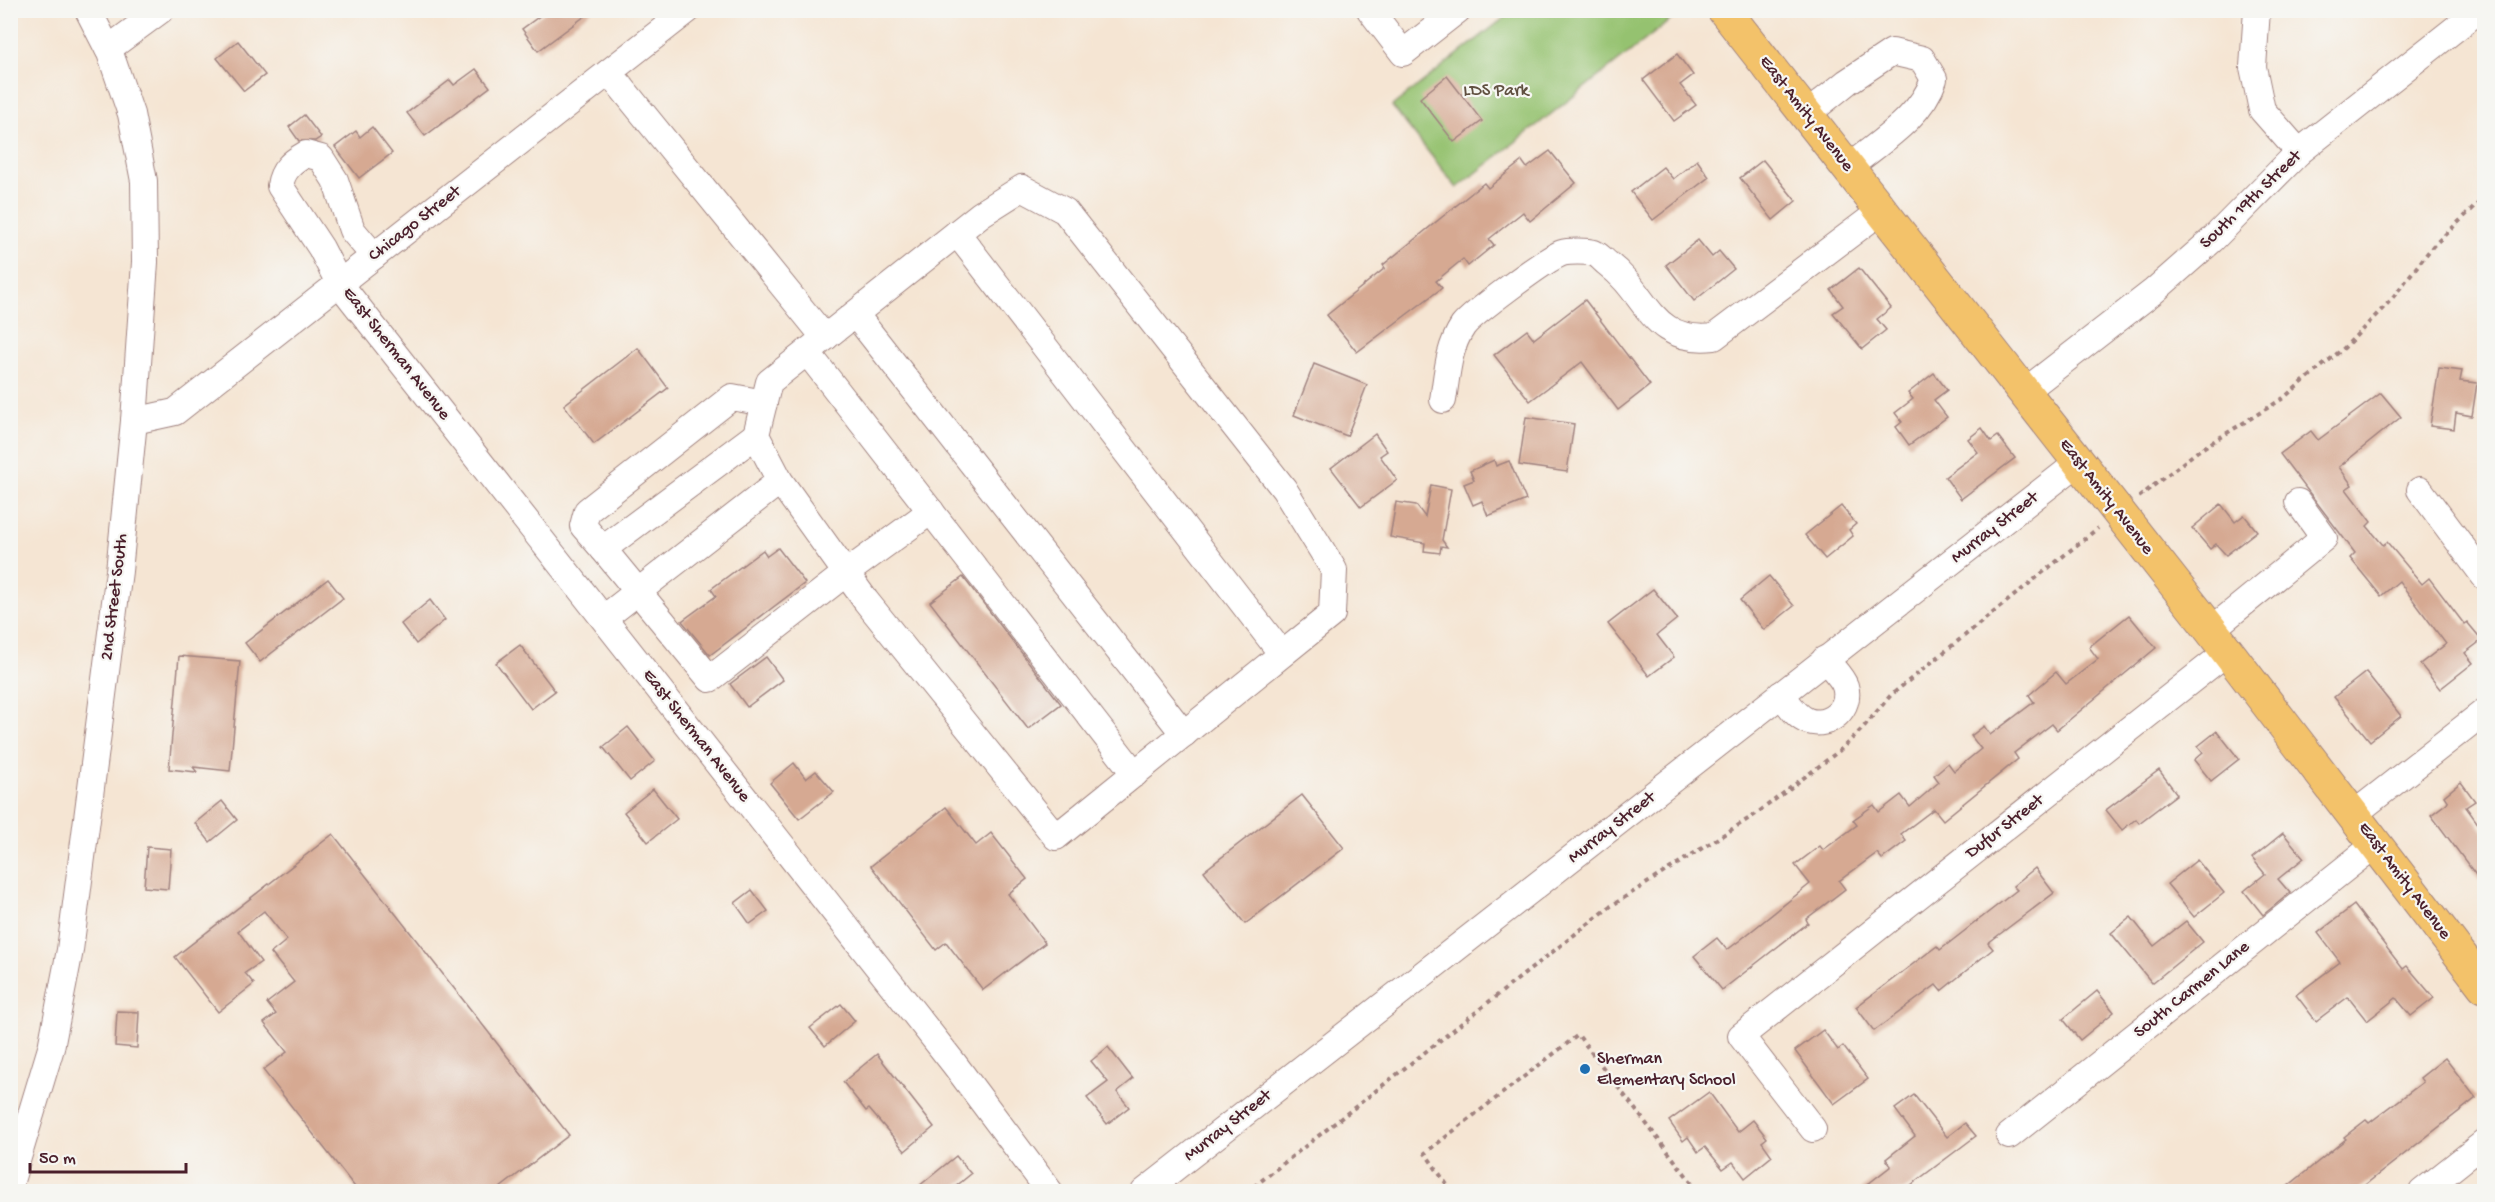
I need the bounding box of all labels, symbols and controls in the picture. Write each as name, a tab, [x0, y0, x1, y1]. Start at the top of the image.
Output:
street label: East Amity Avenue	[1754, 52, 1858, 177]
park label: LDS Park	[1463, 81, 1531, 102]
street label: South 19th Street	[2196, 145, 2307, 254]
street label: Chicago Street	[365, 180, 467, 267]
street label: East Sherman Avenue	[338, 283, 455, 425]
street label: East Amity Avenue	[2054, 435, 2158, 560]
street label: Murray Street	[1947, 486, 2044, 569]
street label: 2nd Street South	[97, 532, 133, 662]
street label: East Sherman Avenue	[638, 665, 755, 807]
street label: Murray Street	[1564, 786, 1661, 869]
street label: Dufur Street	[1961, 789, 2049, 864]
street label: East Amity Avenue	[2353, 818, 2455, 944]
street label: South Carmen Lane	[2130, 936, 2255, 1043]
place label: Sherman Elementary School	[1597, 1049, 1736, 1091]
marker: Sherman Elementary School	[1578, 1062, 1592, 1076]
street label: Murray Street	[1180, 1084, 1277, 1167]
scale bar	[30, 1136, 186, 1174]
text: 50 m	[39, 1149, 76, 1170]

